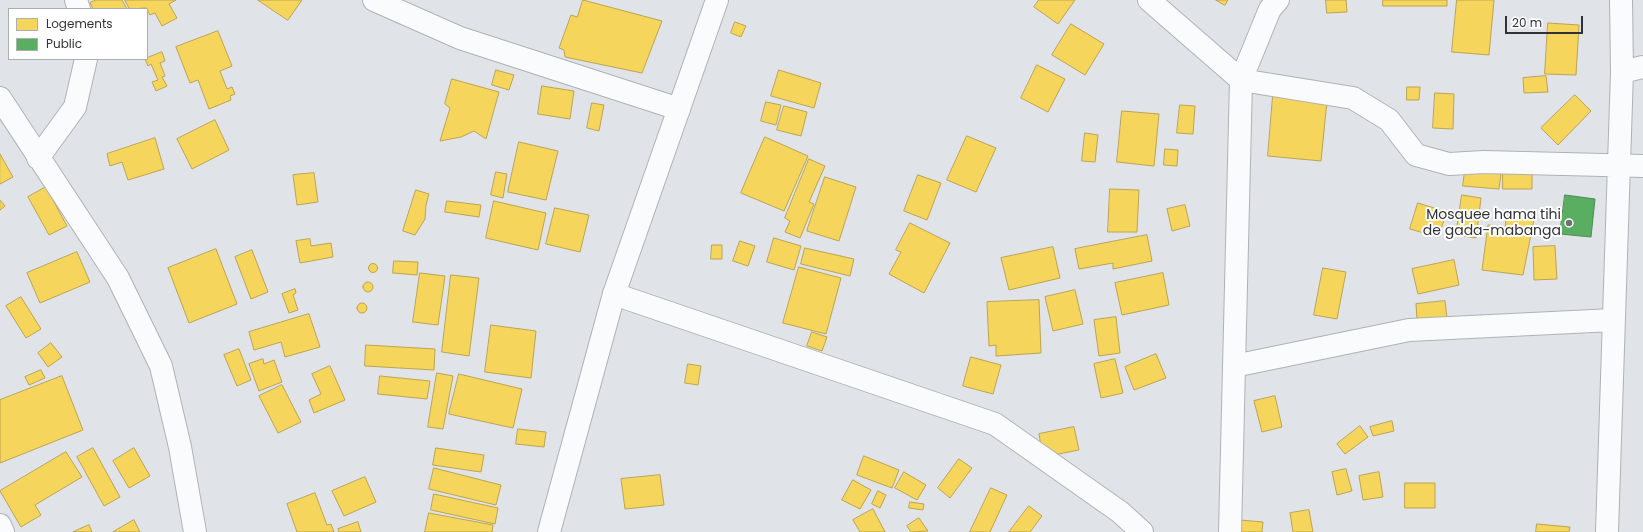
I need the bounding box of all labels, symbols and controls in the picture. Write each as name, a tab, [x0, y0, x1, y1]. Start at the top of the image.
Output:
legend	[8, 8, 148, 60]
scale bar	[1507, 8, 1585, 34]
text: 20 m	[1512, 14, 1542, 31]
text: Logements	[46, 15, 113, 32]
text: Public	[46, 35, 82, 52]
place label: Mosquee hama tihi de gada-mabanga	[1423, 207, 1561, 240]
marker: Mosquee hama tihi de gada-mabanga	[1564, 218, 1574, 228]

